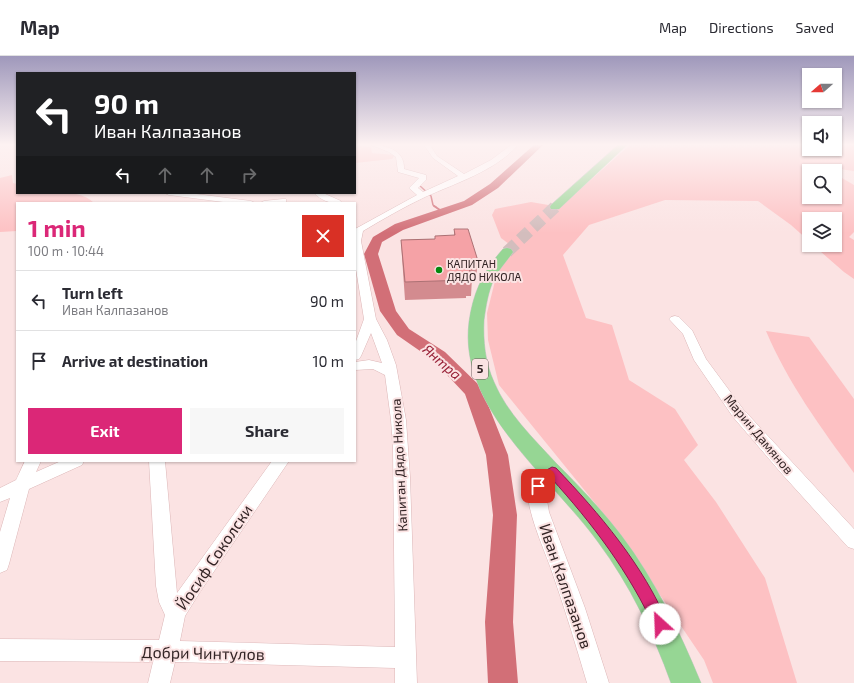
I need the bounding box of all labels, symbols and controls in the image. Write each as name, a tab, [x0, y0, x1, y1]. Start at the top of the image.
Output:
text: Map	[20, 16, 60, 39]
text: Map	[659, 19, 687, 36]
text: Directions	[709, 19, 774, 36]
text: Saved	[796, 19, 834, 36]
north arrow	[802, 68, 842, 108]
map controls	[802, 68, 842, 252]
text: 90 m	[94, 86, 159, 120]
icon: left	[28, 88, 80, 140]
button: sound	[802, 116, 842, 156]
text: Иван Калпазанов	[94, 120, 242, 142]
icon: left	[112, 164, 134, 186]
icon: ahead	[154, 164, 176, 186]
icon: ahead	[196, 164, 218, 186]
icon: right	[238, 164, 260, 186]
button: search	[802, 164, 842, 204]
button: layers	[802, 212, 842, 252]
text: 1 min	[28, 213, 86, 242]
button: close	[302, 215, 344, 257]
text: 100 m · 10:44	[28, 243, 104, 259]
place label: КАПИТАН ДЯДО НИКОЛА	[447, 257, 522, 283]
marker: КАПИТАН ДЯДО НИКОЛА	[434, 265, 444, 275]
text: Turn left	[62, 284, 123, 302]
icon: left	[28, 290, 50, 312]
text: 90 m	[310, 292, 344, 310]
text: Иван Калпазанов	[62, 302, 169, 318]
water label: Янтра	[420, 340, 465, 383]
icon: arrive	[28, 350, 50, 372]
text: Arrive at destination	[62, 352, 208, 370]
text: 10 m	[312, 352, 344, 370]
road number: 5	[472, 359, 488, 379]
street label: Марин Дамянов	[721, 391, 797, 477]
street label: Капитан Дядо Никола	[388, 398, 410, 532]
button: Exit	[28, 408, 182, 454]
button: Share	[190, 408, 344, 454]
pin	[521, 469, 555, 503]
icon: arrive	[527, 475, 549, 497]
street label: Йосиф Соколски	[171, 500, 256, 613]
street label: Иван Калпазанов	[536, 521, 597, 651]
position arrow	[639, 603, 681, 645]
street label: Добри Чинтулов	[141, 642, 265, 664]

